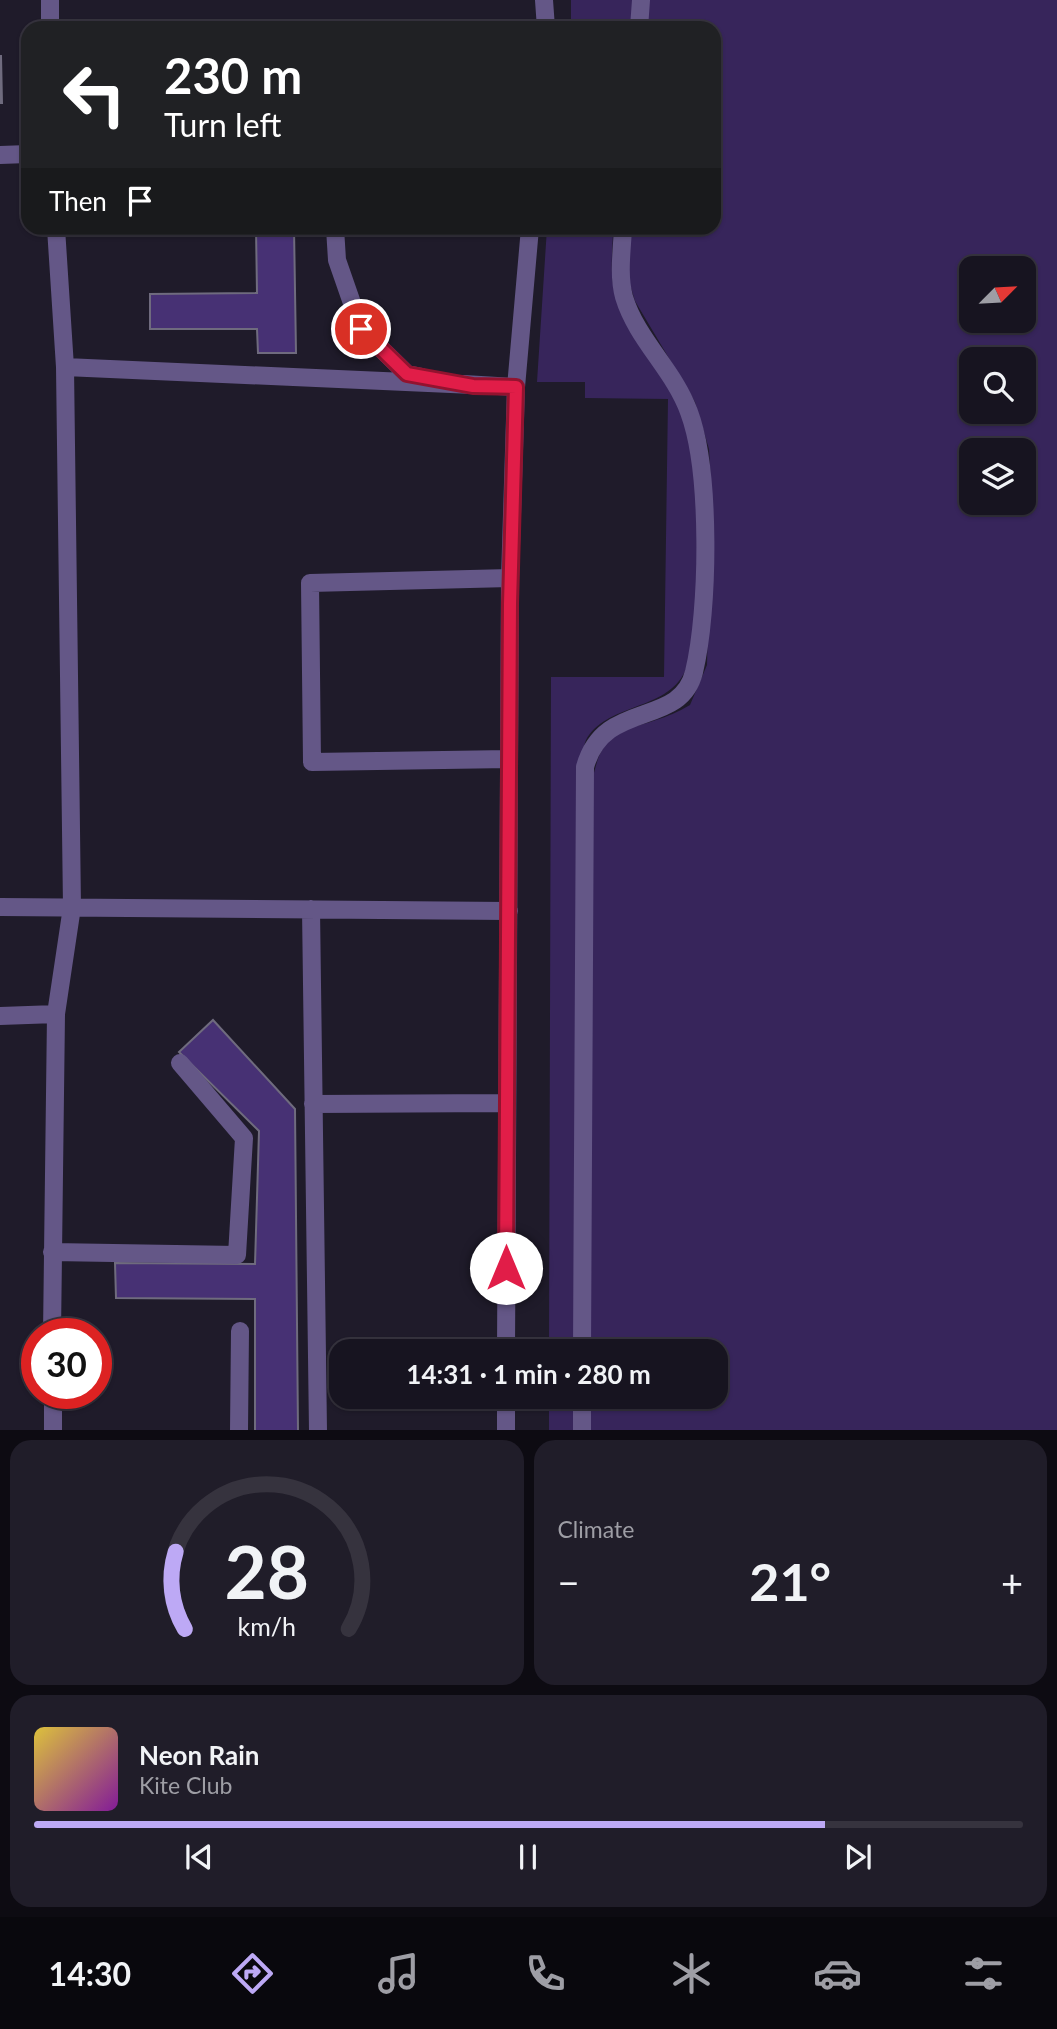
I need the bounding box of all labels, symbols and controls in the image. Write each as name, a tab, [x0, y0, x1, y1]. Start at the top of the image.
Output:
text: 230 m	[164, 46, 302, 104]
icon: left	[49, 49, 140, 140]
text: Turn left	[164, 105, 281, 144]
icon: arrive	[121, 182, 159, 220]
text: Then	[49, 185, 107, 217]
north arrow	[959, 256, 1036, 332]
map controls	[959, 256, 1036, 515]
pin	[331, 299, 391, 359]
icon: arrive	[342, 310, 380, 348]
button: search	[959, 347, 1036, 424]
button: layers	[959, 438, 1036, 515]
position arrow	[469, 1231, 543, 1305]
speed limit sign: 30	[21, 1318, 112, 1409]
text: 14:31 · 1 min · 280 m	[406, 1358, 651, 1390]
text: Climate	[558, 1515, 634, 1543]
text: 28	[225, 1527, 309, 1615]
text: 21°	[749, 1550, 831, 1612]
text: −	[558, 1559, 580, 1605]
text: +	[1001, 1559, 1023, 1605]
text: km/h	[237, 1610, 296, 1640]
text: Neon Rain	[139, 1739, 259, 1771]
text: Kite Club	[139, 1771, 232, 1799]
icon: previous	[180, 1838, 218, 1876]
icon: pause	[509, 1838, 547, 1876]
icon: next	[839, 1838, 877, 1876]
icon: directions	[228, 1949, 277, 1998]
icon: music	[374, 1949, 423, 1998]
icon: phone	[521, 1949, 570, 1998]
icon: climate	[667, 1949, 716, 1998]
icon: car	[813, 1949, 862, 1998]
icon: filters	[959, 1949, 1008, 1998]
text: 14:30	[49, 1954, 131, 1993]

